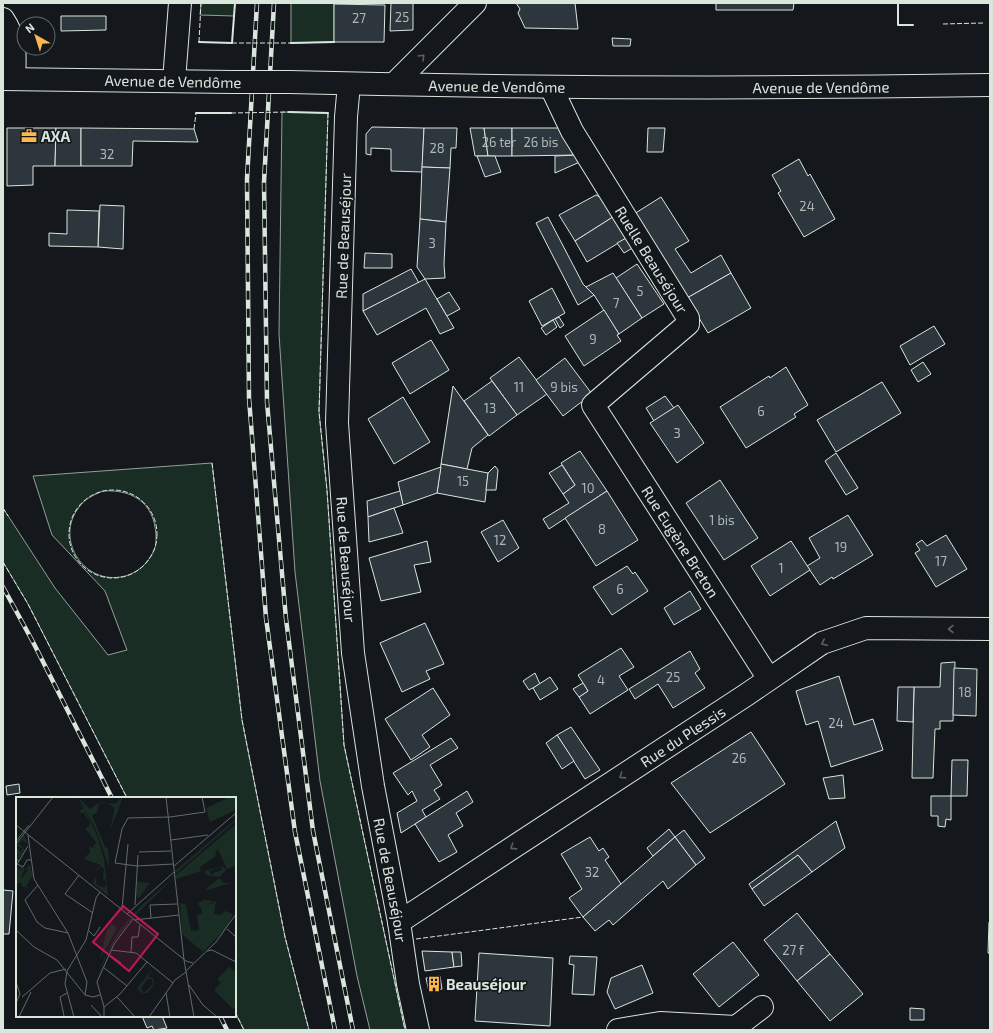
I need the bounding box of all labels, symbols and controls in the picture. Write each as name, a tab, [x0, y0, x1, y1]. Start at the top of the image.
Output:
house number: 25	[395, 9, 409, 25]
house number: 27	[352, 10, 366, 26]
north arrow	[16, 16, 56, 56]
text: N	[22, 20, 37, 35]
one-way arrow	[417, 54, 425, 62]
street label: Avenue de Vendôme	[104, 71, 242, 91]
street label: Avenue de Vendôme	[428, 76, 566, 96]
street label: Avenue de Vendôme	[752, 77, 890, 96]
office icon: AXA	[20, 127, 38, 145]
place label: AXA	[41, 127, 70, 145]
house number: 26 ter	[482, 134, 516, 150]
house number: 26 bis	[524, 134, 558, 150]
house number: 28	[429, 140, 445, 156]
house number: 32	[100, 146, 114, 162]
street label: Rue de Beauséjour	[332, 173, 355, 299]
house number: 24	[799, 198, 815, 214]
street label: Ruelle Beauséjour	[612, 203, 692, 317]
house number: 3	[428, 235, 436, 251]
house number: 5	[637, 283, 644, 299]
house number: 7	[613, 295, 620, 311]
house number: 9	[589, 331, 597, 347]
house number: 11	[514, 379, 524, 395]
house number: 9 bis	[550, 379, 578, 395]
house number: 13	[484, 400, 496, 416]
house number: 6	[757, 403, 765, 419]
house number: 3	[673, 425, 681, 441]
house number: 15	[457, 473, 469, 489]
house number: 10	[581, 480, 595, 496]
street label: Rue Eugène Breton	[638, 482, 723, 601]
street label: Rue de Beauséjour	[333, 496, 360, 623]
house number: 1 bis	[709, 512, 735, 528]
house number: 8	[598, 521, 606, 537]
house number: 12	[494, 532, 506, 548]
house number: 19	[835, 539, 847, 555]
house number: 17	[935, 553, 947, 569]
house number: 1	[778, 560, 784, 576]
house number: 6	[616, 581, 624, 597]
one-way arrow	[948, 625, 954, 633]
one-way arrow	[820, 638, 828, 646]
house number: 25	[666, 669, 680, 685]
house number: 4	[597, 672, 605, 688]
house number: 18	[958, 684, 972, 700]
street label: Rue du Plessis	[637, 702, 729, 771]
house number: 24	[828, 715, 844, 731]
house number: 26	[732, 750, 746, 766]
one-way arrow	[619, 771, 626, 778]
inset map	[16, 797, 236, 1017]
street label: Rue de Beauséjour	[370, 816, 411, 943]
one-way arrow	[510, 842, 517, 850]
house number: 32	[585, 864, 599, 880]
house number: 27 f	[782, 942, 805, 958]
building icon: Beauséjour	[425, 975, 443, 993]
place label: Beauséjour	[446, 975, 527, 993]

